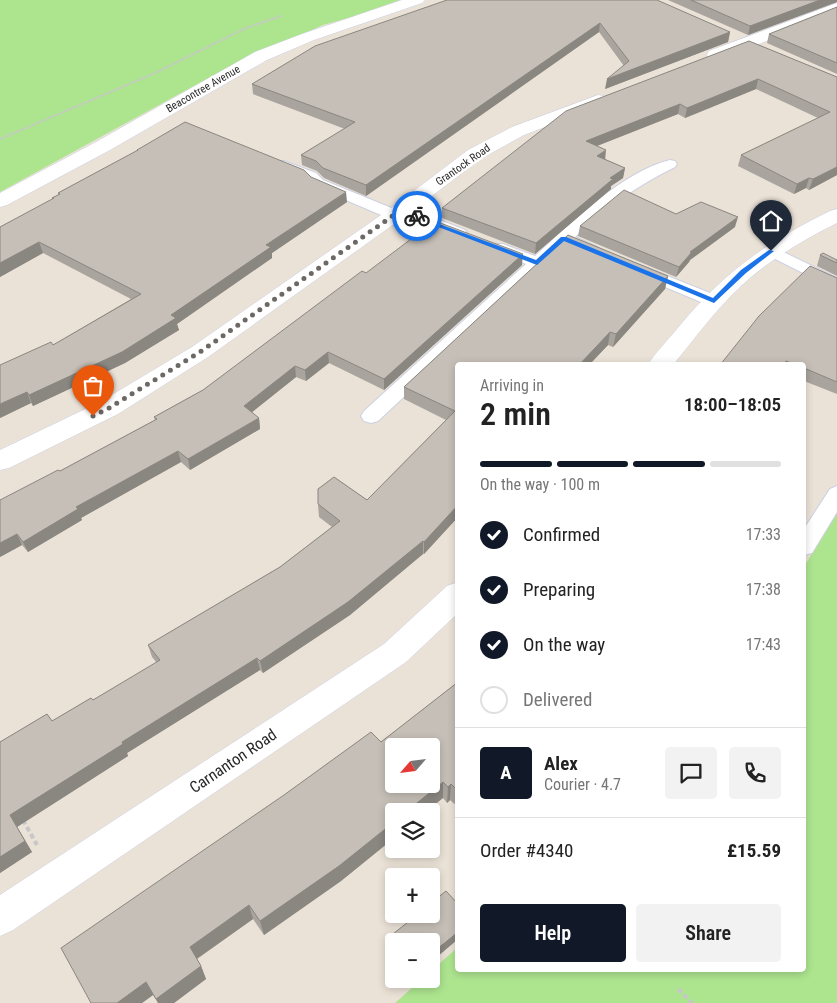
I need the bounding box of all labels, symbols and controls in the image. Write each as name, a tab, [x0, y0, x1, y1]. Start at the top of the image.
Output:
street label: Beacontree Avenue	[164, 63, 242, 115]
street label: Grantock Road	[433, 141, 493, 189]
courier	[392, 191, 442, 241]
pin	[750, 200, 792, 251]
icon: bike	[403, 202, 431, 230]
icon: home	[757, 207, 785, 235]
pin	[72, 365, 114, 416]
icon: bag	[79, 372, 107, 400]
text: Arriving in	[480, 376, 544, 395]
text: 18:00–18:05	[684, 393, 781, 416]
text: 2 min	[480, 395, 551, 433]
text: On the way · 100 m	[480, 475, 600, 494]
icon: check	[480, 521, 508, 549]
text: Confirmed	[523, 523, 600, 546]
text: 17:33	[746, 525, 781, 544]
icon: check	[480, 576, 508, 604]
text: Preparing	[523, 578, 595, 601]
text: 17:38	[746, 580, 781, 599]
icon: check	[480, 631, 508, 659]
text: On the way	[523, 633, 605, 656]
text: 17:43	[746, 635, 781, 654]
text: Delivered	[523, 688, 592, 711]
street label: Carnanton Road	[186, 725, 280, 797]
north arrow	[385, 738, 440, 792]
map controls	[385, 738, 440, 988]
button: chat	[665, 747, 717, 799]
button: phone	[729, 747, 781, 799]
text: Alex	[544, 752, 578, 775]
text: A	[500, 761, 512, 784]
text: Courier · 4.7	[544, 775, 621, 794]
button: layers	[385, 803, 440, 858]
text: Order #4340	[480, 839, 573, 862]
text: £15.59	[727, 839, 781, 862]
button: +	[385, 868, 440, 923]
button: Help	[480, 904, 626, 962]
button: Share	[636, 904, 781, 962]
button: −	[385, 933, 440, 988]

